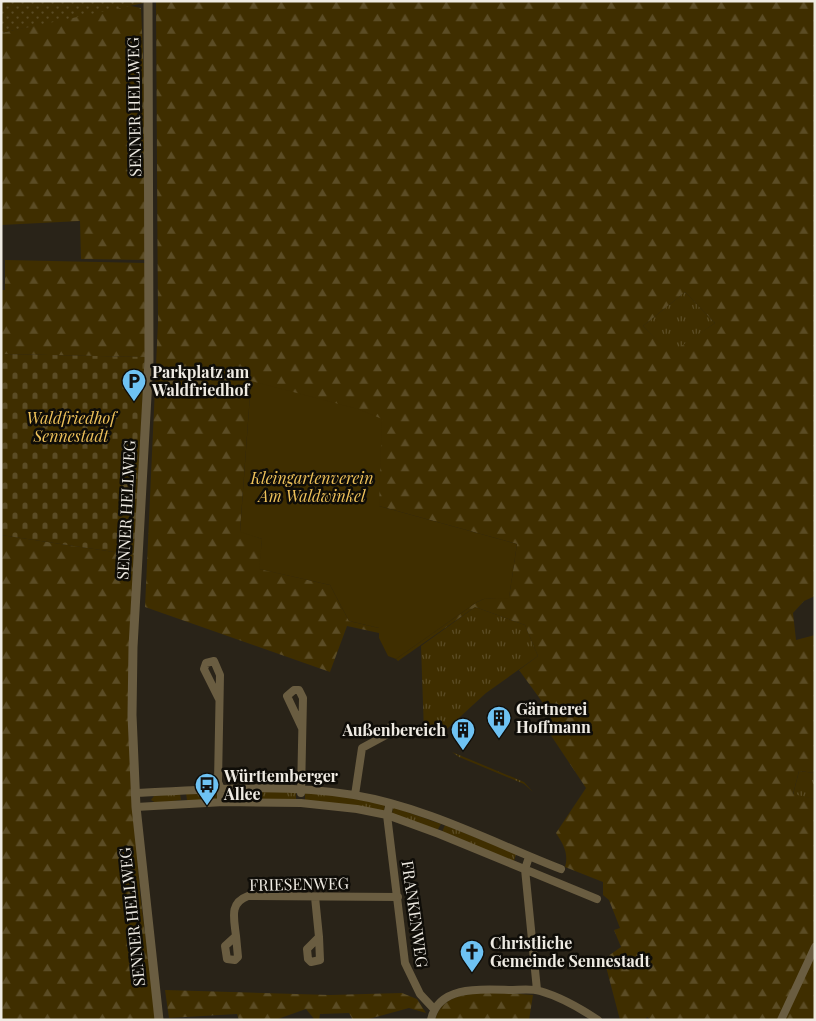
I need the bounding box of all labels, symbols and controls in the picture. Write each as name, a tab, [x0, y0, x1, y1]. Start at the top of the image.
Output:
street label: SENNER HELLWEG	[122, 37, 145, 177]
place label: Parkplatz am Waldfriedhof	[151, 361, 251, 400]
parking icon: Parkplatz am Waldfriedhof	[121, 368, 147, 402]
park label: Waldfriedhof Sennestadt	[27, 407, 118, 446]
street label: SENNER HELLWEG	[111, 440, 140, 580]
park label: Kleingartenverein Am Waldwinkel	[250, 467, 373, 506]
place label: Gärtnerei Hoffmann	[516, 698, 591, 737]
building icon: Gärtnerei Hoffmann	[486, 705, 512, 739]
building icon: Außenbereich	[450, 717, 476, 751]
place label: Außenbereich	[341, 719, 446, 740]
place label: Württemberger Allee	[223, 765, 339, 804]
bus stop icon: Württemberger Allee	[194, 772, 220, 806]
street label: SENNER HELLWEG	[114, 846, 149, 988]
street label: FRANKENWEG	[398, 859, 433, 969]
street label: FRIESENWEG	[249, 872, 349, 895]
place label: Christliche Gemeinde Sennestadt	[490, 932, 650, 971]
church icon: Christliche Gemeinde Sennestadt	[459, 939, 485, 973]

